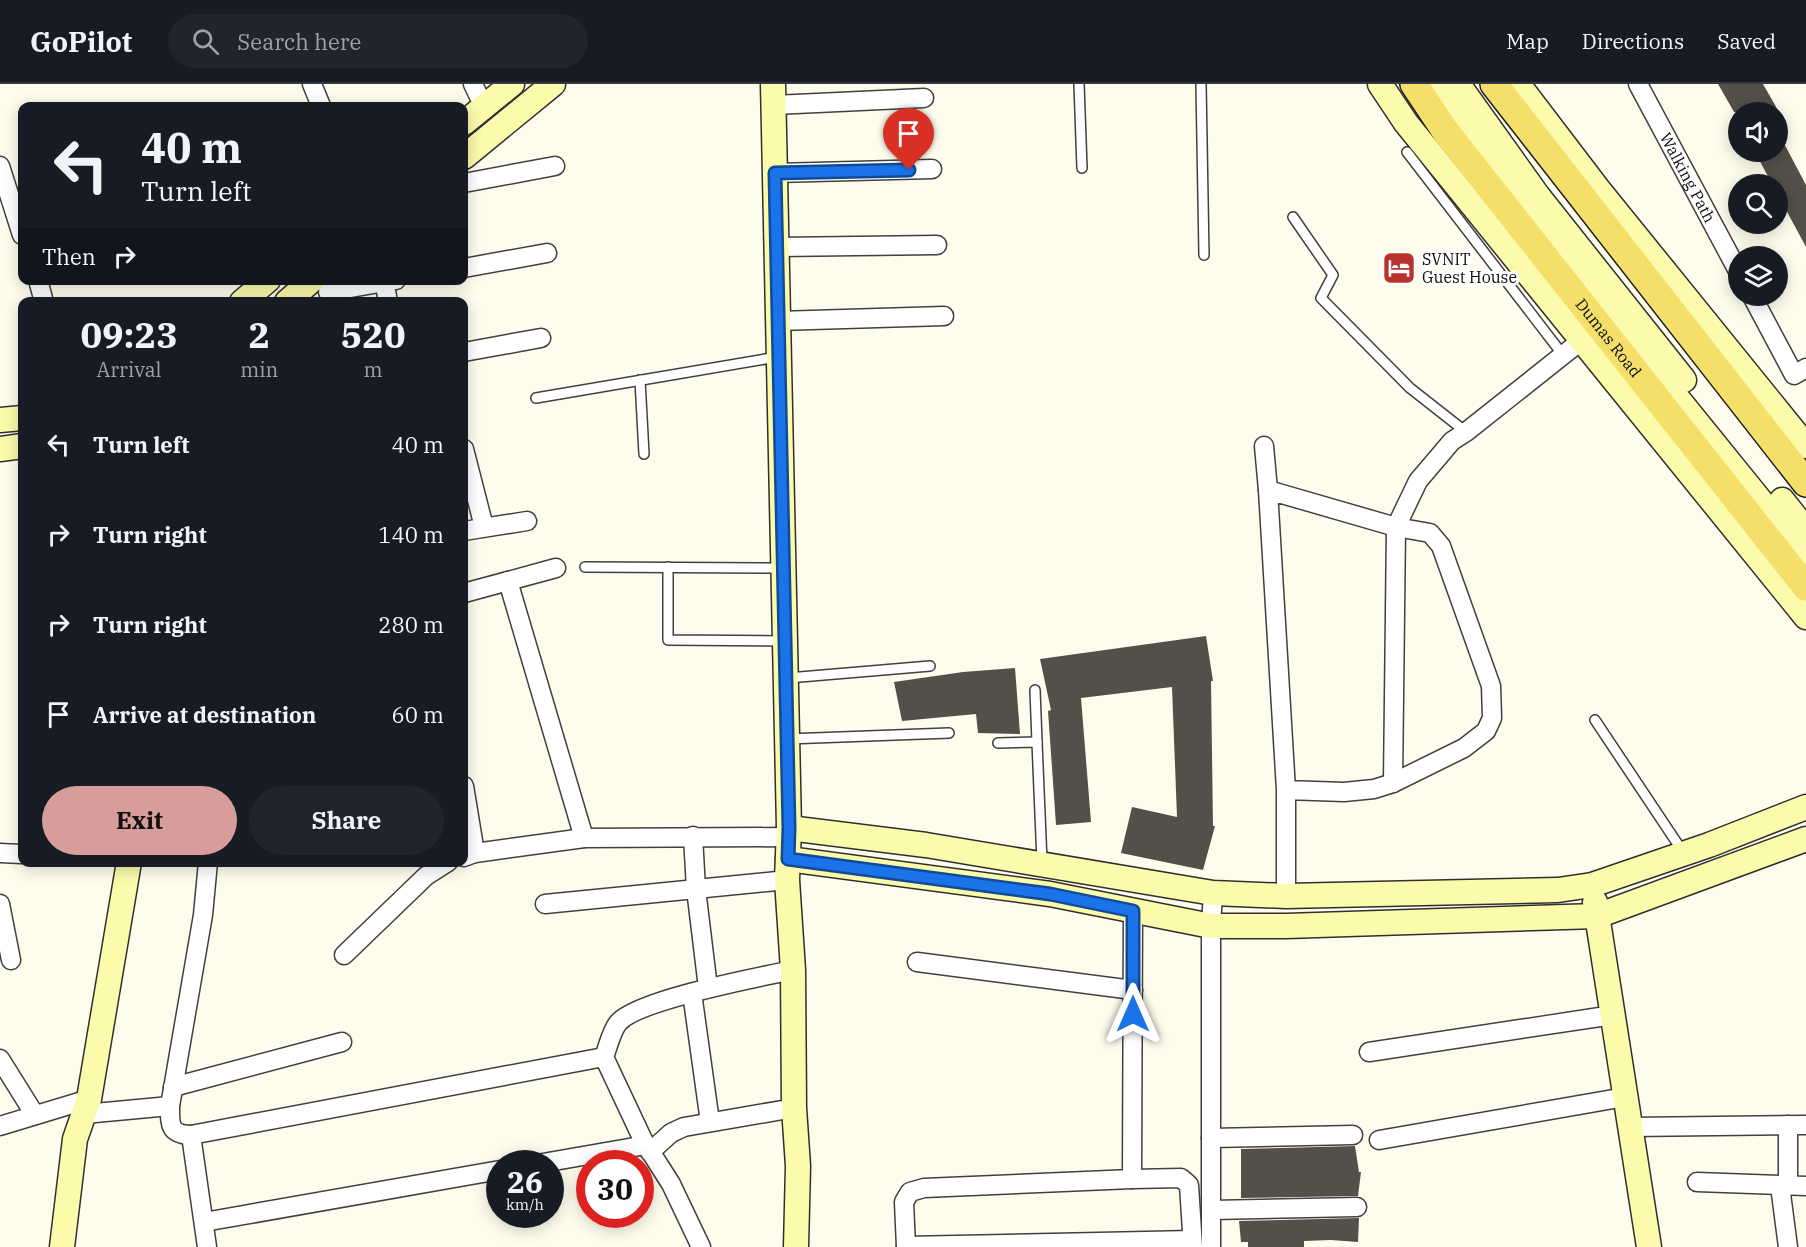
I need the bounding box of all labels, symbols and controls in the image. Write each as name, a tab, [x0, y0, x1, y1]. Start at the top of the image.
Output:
search box	[168, 14, 588, 68]
text: GoPilot	[30, 23, 132, 60]
icon: search	[189, 25, 222, 58]
text: Search here	[237, 27, 361, 56]
text: Map	[1506, 27, 1549, 55]
text: Directions	[1582, 27, 1684, 55]
text: Saved	[1717, 27, 1776, 55]
map controls	[1728, 102, 1788, 306]
button: sound	[1728, 102, 1788, 162]
pin	[883, 108, 934, 170]
icon: arrive	[892, 117, 925, 150]
text: 40 m	[141, 120, 242, 175]
icon: left	[42, 126, 120, 204]
street label: Walking Path	[1656, 129, 1720, 226]
text: Turn left	[141, 173, 252, 208]
button: search	[1728, 174, 1788, 234]
icon: right	[108, 240, 141, 273]
text: Then	[42, 242, 96, 271]
button: layers	[1728, 246, 1788, 306]
place label: SVNIT Guest House	[1422, 249, 1517, 287]
hotel icon: SVNIT Guest House	[1381, 250, 1417, 286]
street label: Dumas Road	[1571, 294, 1646, 381]
text: 09:23	[80, 311, 178, 358]
text: 2	[248, 311, 270, 358]
text: 520	[341, 311, 406, 358]
text: Arrival	[97, 356, 162, 383]
text: min	[240, 356, 278, 383]
text: m	[364, 356, 383, 383]
icon: left	[42, 428, 75, 461]
text: Turn left	[93, 430, 189, 459]
text: 40 m	[392, 430, 444, 459]
icon: right	[42, 518, 75, 551]
text: Turn right	[93, 520, 207, 549]
text: 140 m	[378, 520, 444, 549]
icon: right	[42, 608, 75, 641]
text: Turn right	[93, 610, 207, 639]
text: 280 m	[378, 610, 444, 639]
icon: arrive	[42, 698, 75, 731]
text: Arrive at destination	[93, 700, 316, 729]
text: 60 m	[392, 700, 444, 729]
button: Exit	[42, 786, 237, 855]
button: Share	[249, 786, 444, 855]
position arrow	[1101, 982, 1165, 1046]
speed limit sign: 30	[576, 1150, 654, 1228]
text: 26	[507, 1162, 543, 1201]
text: km/h	[506, 1195, 544, 1214]

